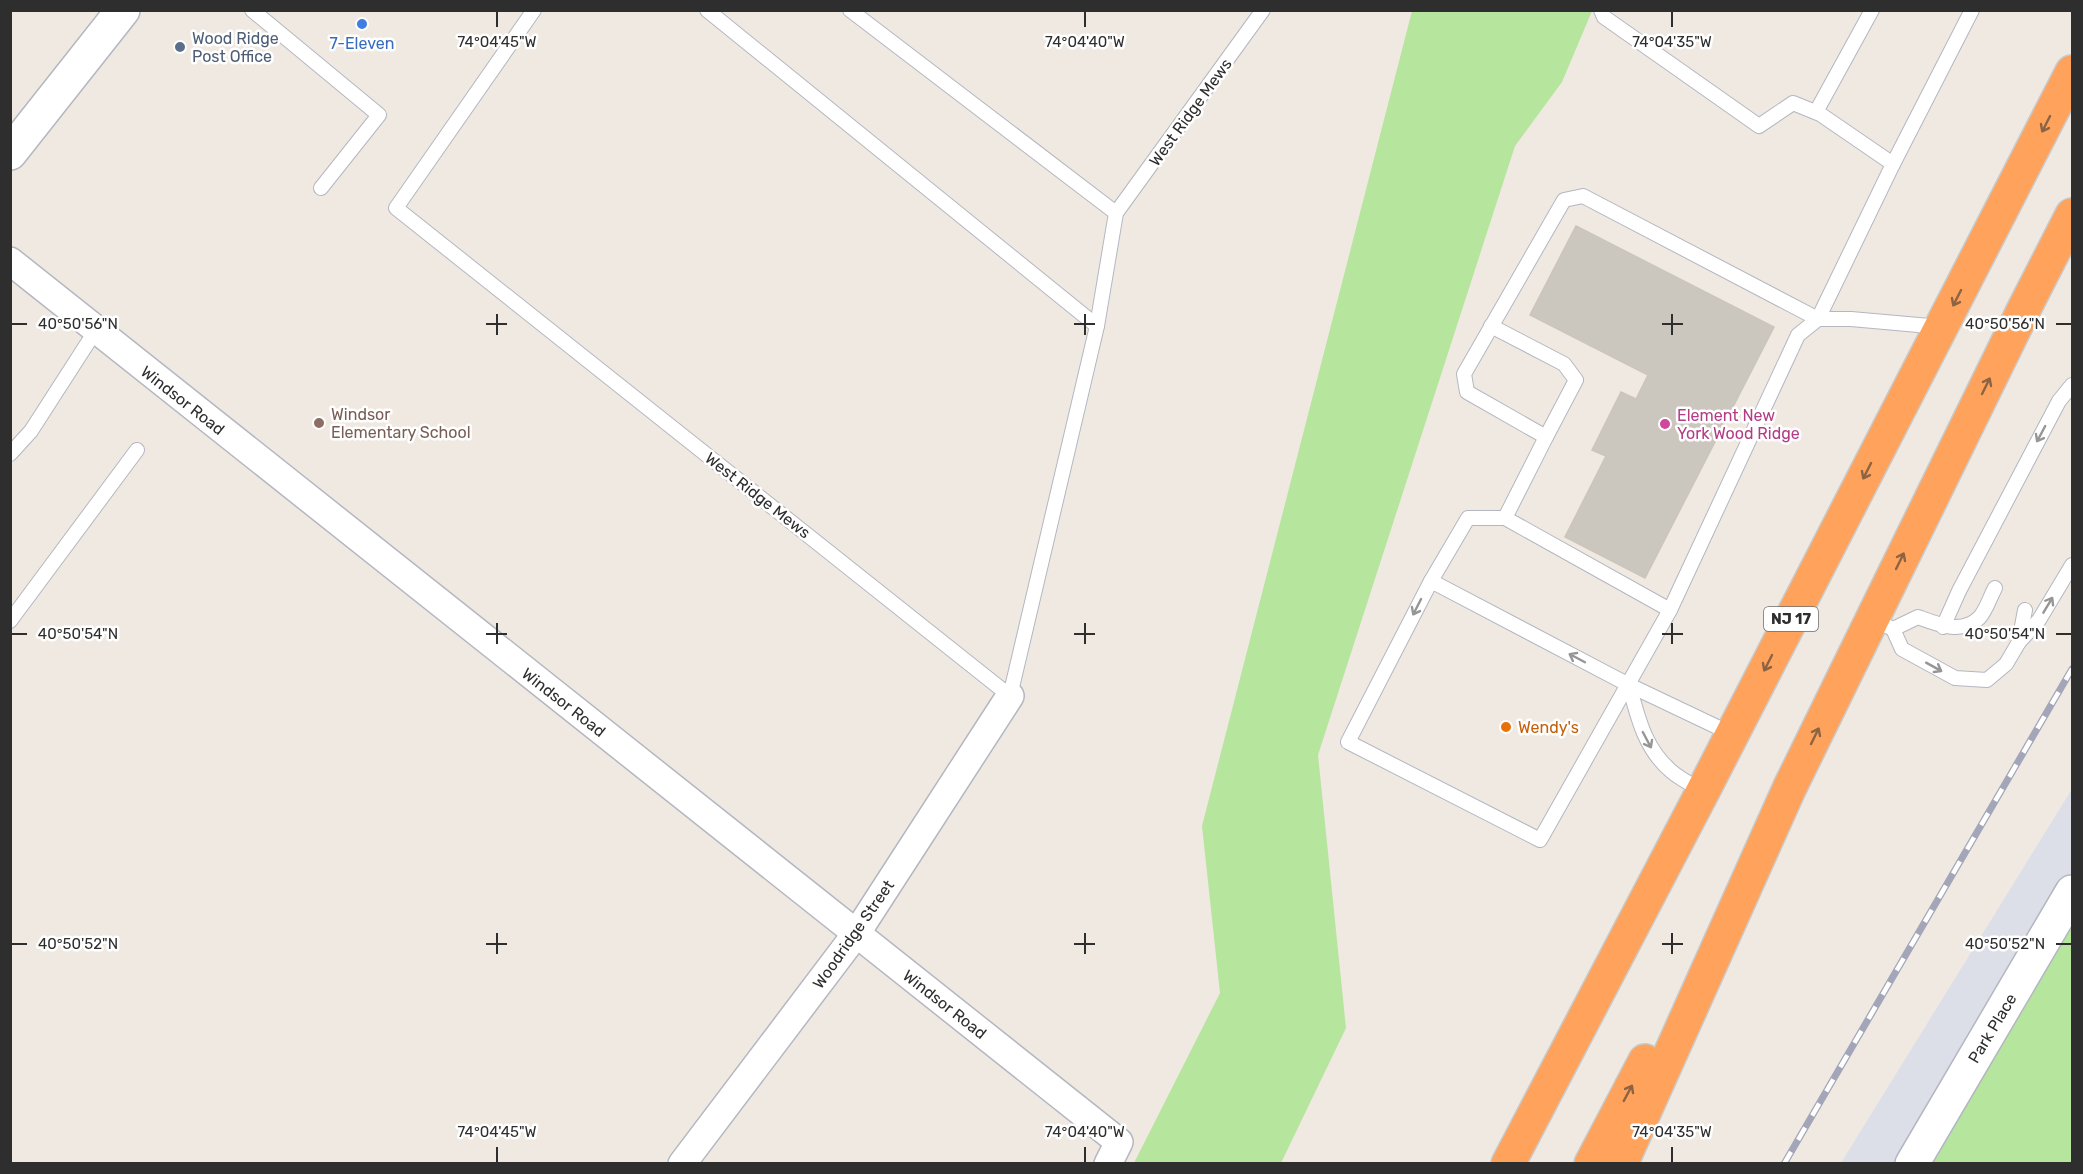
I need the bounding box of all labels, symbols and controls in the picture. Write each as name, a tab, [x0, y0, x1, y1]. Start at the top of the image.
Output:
marker: 7-Eleven	[355, 17, 369, 31]
place label: Wood Ridge Post Office	[192, 29, 279, 66]
text: 74°04'45"W	[457, 33, 537, 51]
text: 74°04'40"W	[1045, 33, 1125, 51]
text: 74°04'35"W	[1632, 33, 1712, 51]
place label: 7-Eleven	[330, 34, 394, 53]
marker: Wood Ridge Post Office	[173, 40, 187, 54]
street label: West Ridge Mews	[1145, 55, 1236, 170]
one-way arrow	[2040, 115, 2051, 133]
one-way arrow	[1950, 288, 1962, 306]
text: 40°50'56"N	[38, 315, 118, 333]
text: 40°50'56"N	[1965, 315, 2045, 333]
street label: Windsor Road	[137, 362, 228, 439]
one-way arrow	[1980, 378, 1992, 395]
place label: Windsor Elementary School	[331, 405, 471, 442]
place label: Element New York Wood Ridge	[1677, 406, 1800, 443]
marker: Windsor Elementary School	[312, 416, 326, 430]
marker: Element New York Wood Ridge	[1658, 417, 1672, 431]
one-way arrow	[2035, 425, 2046, 443]
street label: West Ridge Mews	[701, 448, 814, 542]
one-way arrow	[1861, 462, 1873, 480]
one-way arrow	[1895, 553, 1907, 571]
one-way arrow	[1411, 597, 1423, 615]
one-way arrow	[2043, 597, 2055, 614]
road number: NJ 17	[1764, 607, 1818, 631]
text: 40°50'54"N	[38, 625, 118, 643]
text: 40°50'54"N	[1965, 625, 2045, 643]
one-way arrow	[1569, 651, 1587, 663]
one-way arrow	[1762, 654, 1774, 672]
one-way arrow	[1925, 661, 1942, 673]
street label: Windsor Road	[518, 664, 609, 741]
place label: Wendy's	[1518, 718, 1579, 737]
marker: Wendy's	[1499, 720, 1513, 734]
one-way arrow	[1810, 728, 1821, 746]
one-way arrow	[1641, 731, 1653, 748]
street label: Woodridge Street	[809, 876, 898, 992]
text: 40°50'52"N	[38, 935, 118, 953]
text: 40°50'52"N	[1965, 935, 2045, 953]
street label: Windsor Road	[899, 966, 990, 1043]
street label: Park Place	[1964, 990, 2021, 1067]
one-way arrow	[1623, 1085, 1634, 1103]
text: 74°04'45"W	[457, 1123, 537, 1141]
text: 74°04'40"W	[1045, 1123, 1125, 1141]
text: 74°04'35"W	[1632, 1123, 1712, 1141]

